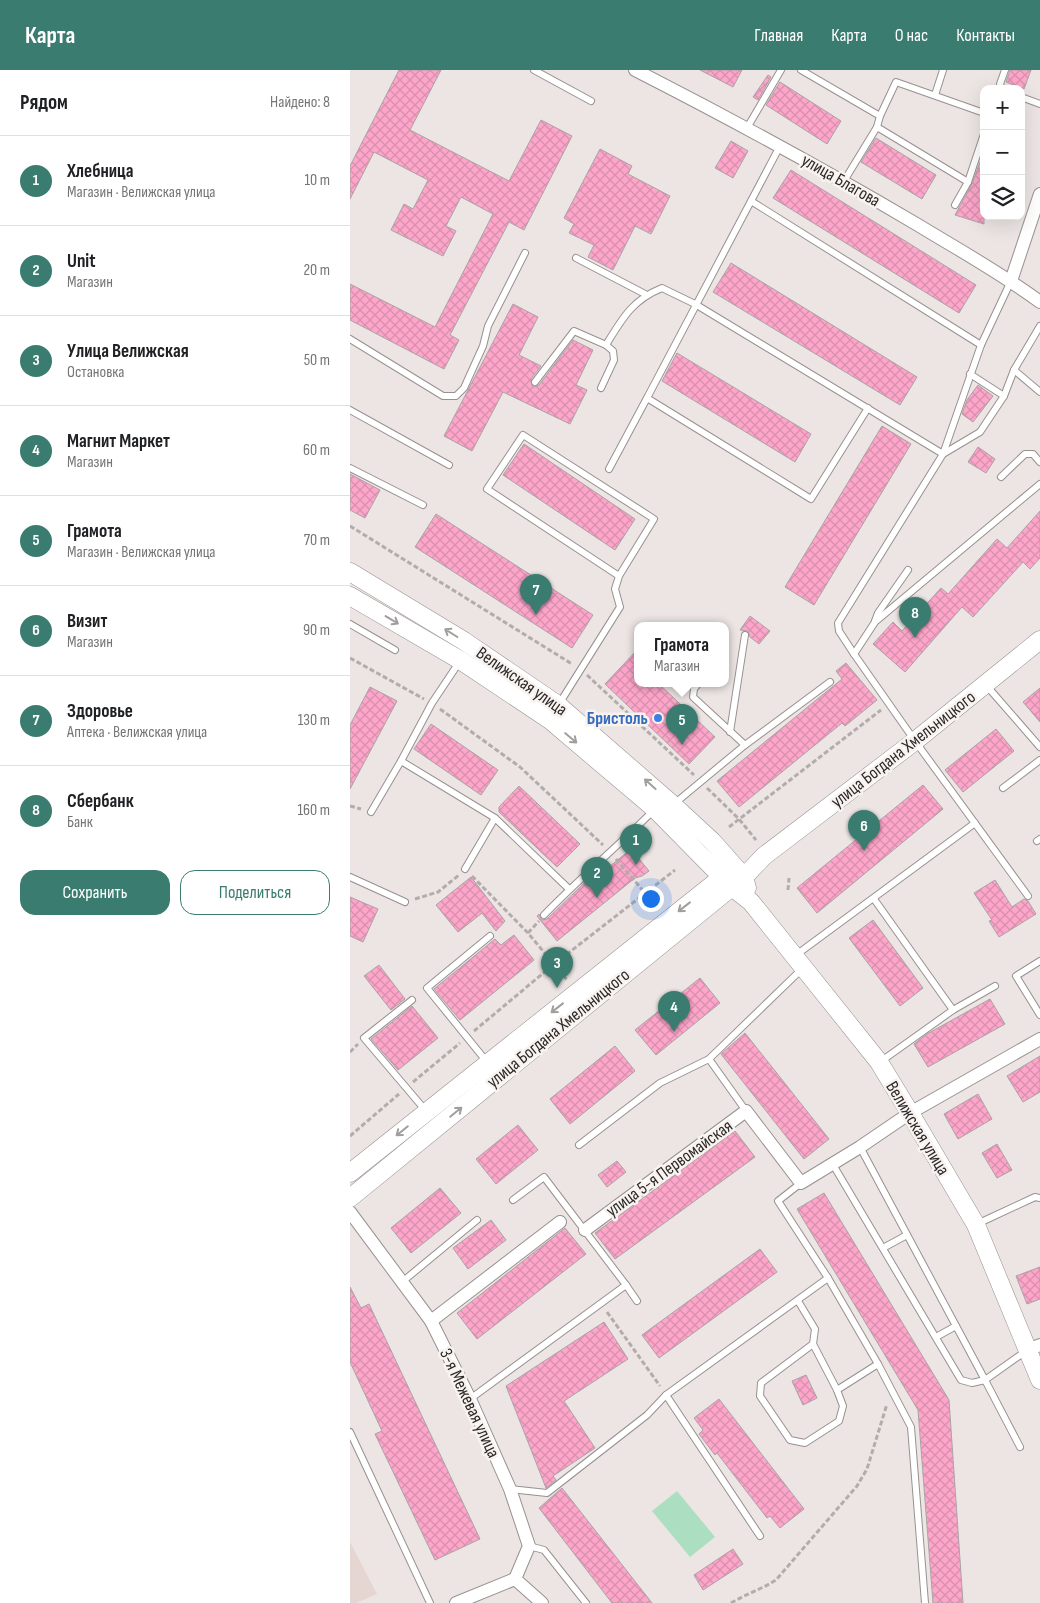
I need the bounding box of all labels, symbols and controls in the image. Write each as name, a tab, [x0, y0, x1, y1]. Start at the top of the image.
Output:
text: Карта	[25, 21, 75, 50]
text: Главная	[754, 25, 803, 46]
text: Карта	[831, 25, 867, 46]
text: О нас	[895, 25, 928, 46]
text: Контакты	[956, 25, 1015, 46]
map controls	[980, 85, 1025, 220]
button: +	[980, 85, 1025, 130]
text: Рядом	[20, 90, 68, 115]
text: Найдено: 8	[270, 93, 330, 112]
button: −	[980, 130, 1025, 175]
street label: улица Благова	[798, 150, 884, 211]
text: Хлебница	[67, 160, 134, 183]
text: 1	[33, 171, 39, 190]
text: 10 m	[304, 171, 330, 190]
button: layers	[980, 175, 1025, 220]
text: Магазин · Велижская улица	[67, 183, 216, 202]
text: Unit	[67, 250, 95, 273]
text: 2	[32, 261, 40, 280]
text: 20 m	[303, 261, 330, 280]
text: Магазин	[67, 273, 113, 292]
text: Улица Велижская	[67, 340, 189, 363]
text: 3	[32, 351, 40, 370]
text: 50 m	[304, 351, 330, 370]
text: Остановка	[67, 363, 124, 382]
text: Магнит Маркет	[67, 430, 170, 453]
text: 4	[32, 441, 40, 460]
text: 60 m	[303, 441, 330, 460]
text: Магазин	[67, 453, 113, 472]
text: Грамота	[67, 520, 122, 543]
text: 5	[32, 531, 40, 550]
text: 70 m	[304, 531, 330, 550]
text: Магазин · Велижская улица	[67, 543, 216, 562]
pin: 7	[520, 574, 552, 615]
pin: 8	[899, 597, 931, 638]
text: Визит	[67, 610, 107, 633]
one-way arrow	[385, 615, 399, 625]
text: 6	[32, 621, 40, 640]
text: 90 m	[303, 621, 330, 640]
popup	[634, 622, 729, 687]
one-way arrow	[445, 628, 459, 638]
text: Магазин	[67, 633, 113, 652]
text: Грамота	[654, 634, 709, 657]
street label: Велижская улица	[472, 642, 571, 720]
text: Магазин	[654, 657, 700, 676]
street label: улица Богдана Хмельницкого	[827, 686, 980, 812]
text: Здоровье	[67, 700, 133, 723]
pin: 5	[666, 704, 698, 745]
place label: Бристоль	[587, 708, 648, 729]
text: 7	[33, 711, 39, 730]
text: 130 m	[298, 711, 330, 730]
marker: Бристоль	[652, 712, 664, 724]
text: Аптека · Велижская улица	[67, 723, 207, 742]
one-way arrow	[565, 733, 578, 744]
one-way arrow	[644, 778, 657, 790]
text: Сбербанк	[67, 790, 134, 813]
text: 8	[32, 801, 40, 820]
text: 160 m	[297, 801, 330, 820]
pin: 6	[848, 810, 880, 851]
text: Банк	[67, 813, 93, 832]
pin: 1	[620, 824, 652, 865]
pin: 2	[581, 857, 613, 898]
button: Сохранить	[20, 870, 170, 915]
button: Поделиться	[180, 870, 330, 915]
your location	[638, 886, 664, 912]
one-way arrow	[678, 902, 691, 913]
pin: 3	[541, 947, 573, 988]
street label: улица Богдана Хмельницкого	[483, 964, 634, 1092]
pin: 4	[658, 991, 690, 1032]
one-way arrow	[550, 1003, 564, 1013]
street label: Велижская улица	[881, 1077, 954, 1179]
one-way arrow	[449, 1106, 462, 1117]
street label: улица 5-я Первомайская	[602, 1115, 737, 1221]
one-way arrow	[396, 1126, 409, 1137]
street label: 3-я Межевая улица	[435, 1345, 504, 1461]

